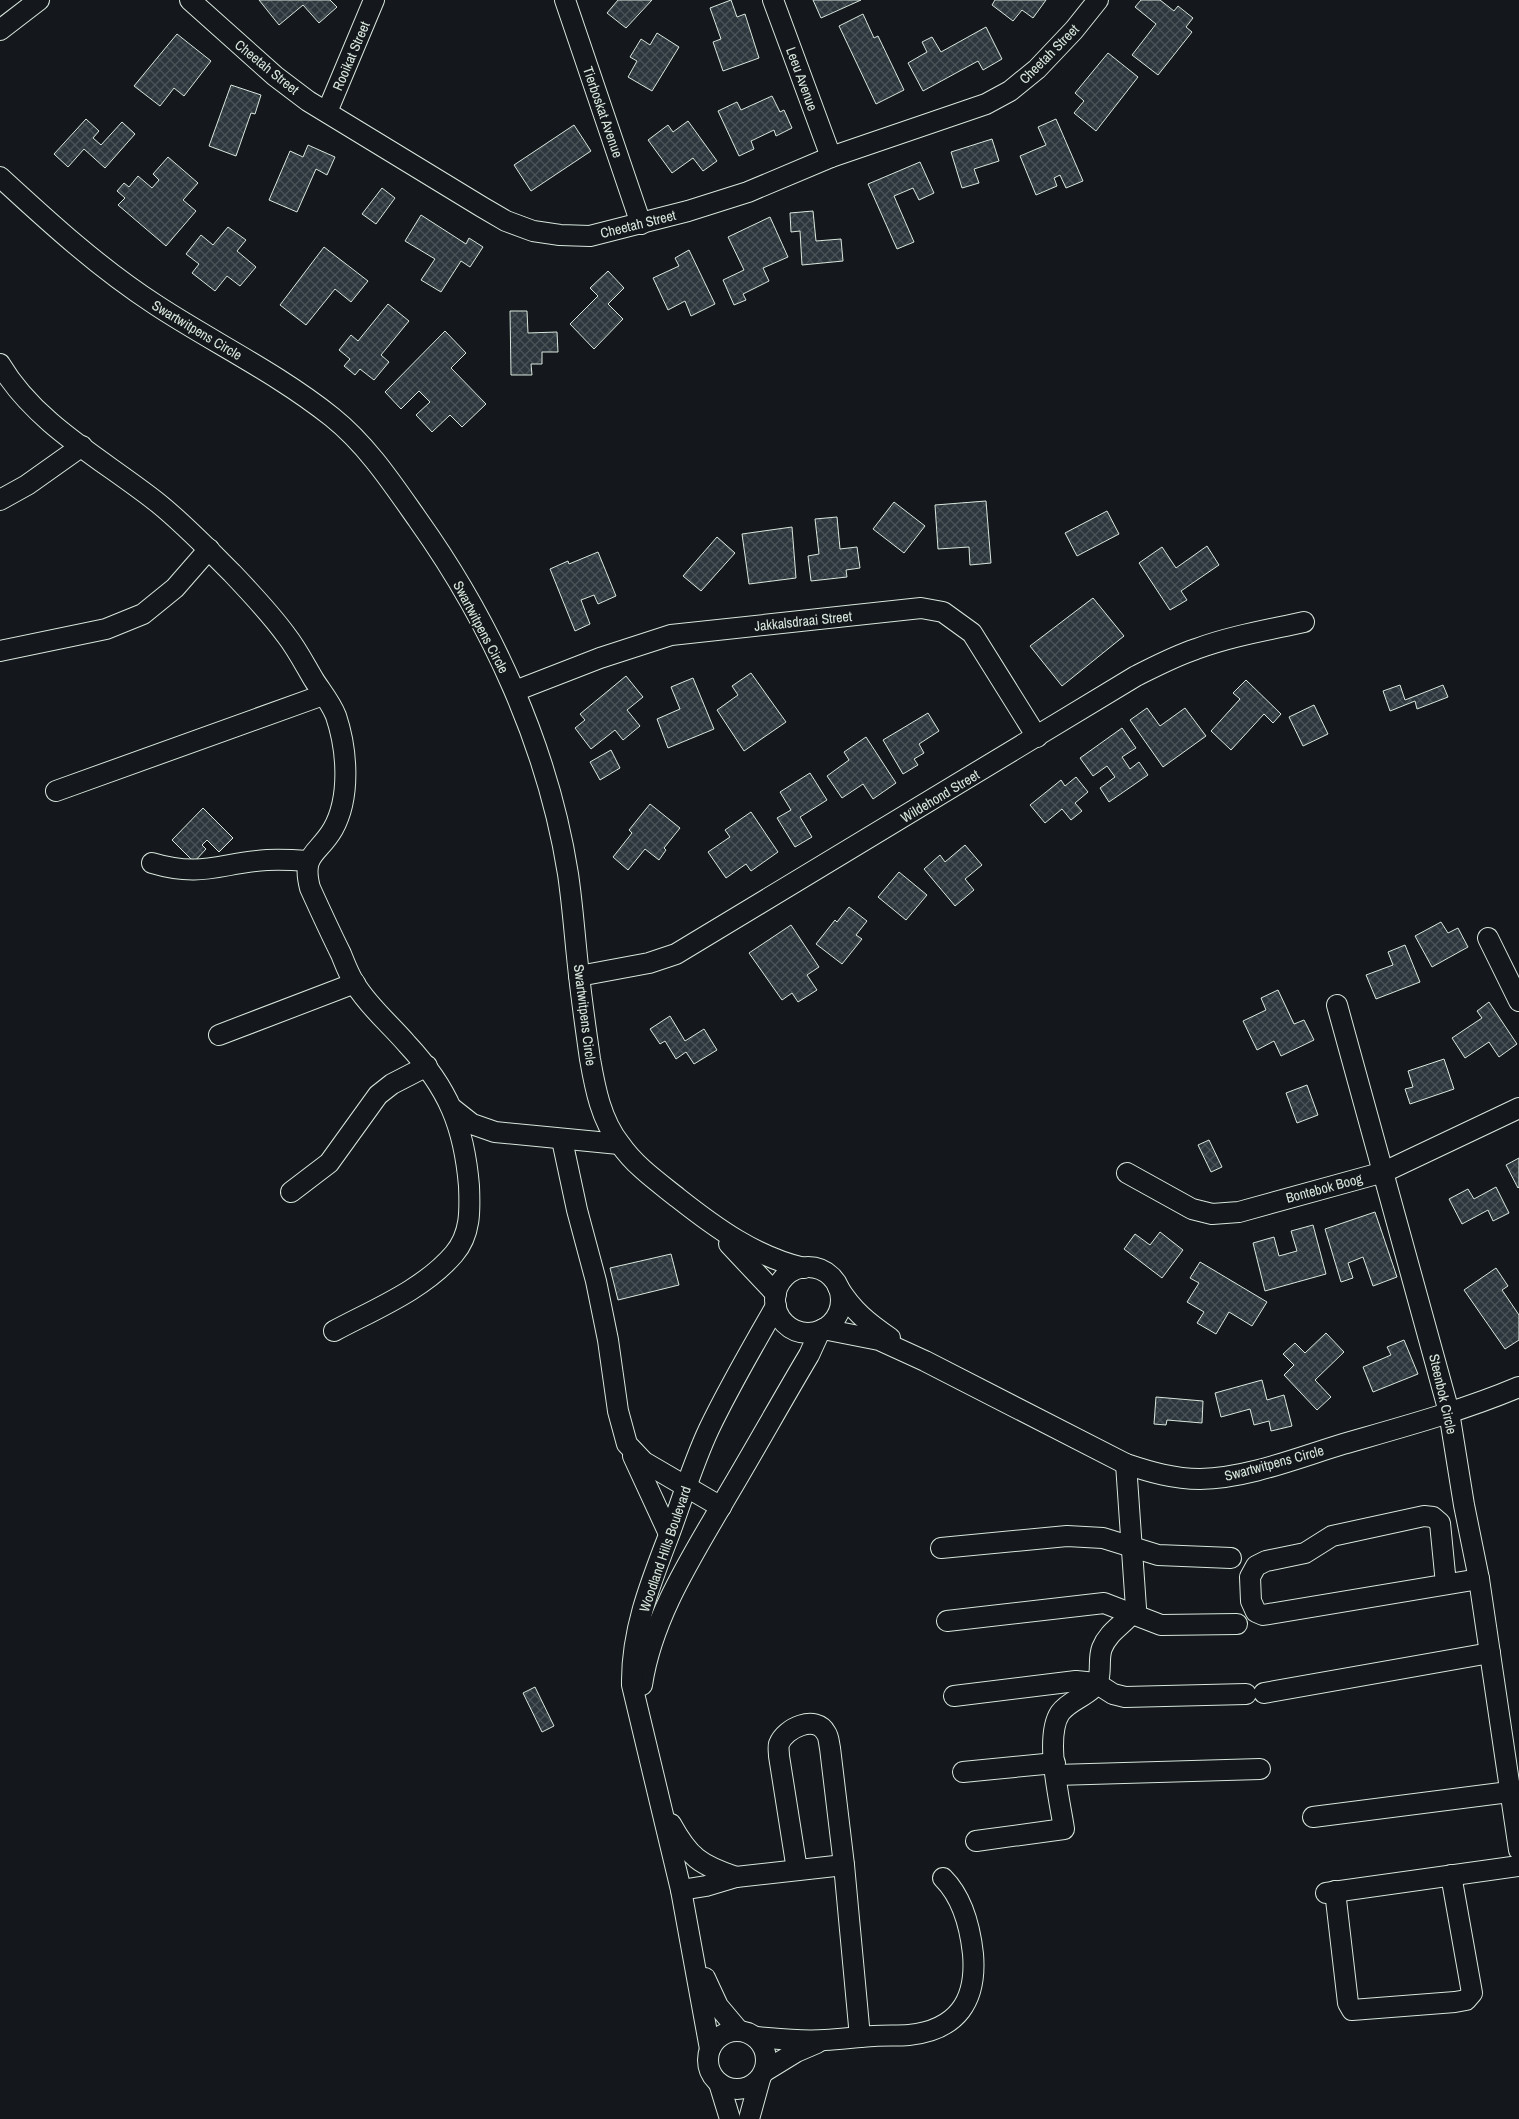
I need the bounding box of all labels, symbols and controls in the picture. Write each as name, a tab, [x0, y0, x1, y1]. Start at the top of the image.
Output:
street label: Rooikat Street	[328, 19, 374, 93]
street label: Cheetah Street	[1015, 20, 1083, 88]
street label: Cheetah Street	[231, 36, 303, 98]
street label: Leeu Avenue	[782, 45, 822, 113]
street label: Tierboskat Avenue	[579, 64, 627, 160]
street label: Cheetah Street	[598, 206, 678, 242]
street label: Swartwitpens Circle	[149, 296, 245, 364]
street label: Swartwitpens Circle	[449, 578, 513, 676]
street label: Jakkalsdraai Street	[753, 607, 853, 635]
street label: Wildehond Street	[897, 765, 983, 827]
street label: Swartwitpens Circle	[570, 963, 600, 1067]
street label: Bontebok Boog	[1284, 1169, 1365, 1207]
street label: Steenbok Circle	[1425, 1352, 1461, 1436]
street label: Swartwitpens Circle	[1222, 1441, 1326, 1485]
street label: Woodland Hills Boulevard	[635, 1484, 695, 1614]

